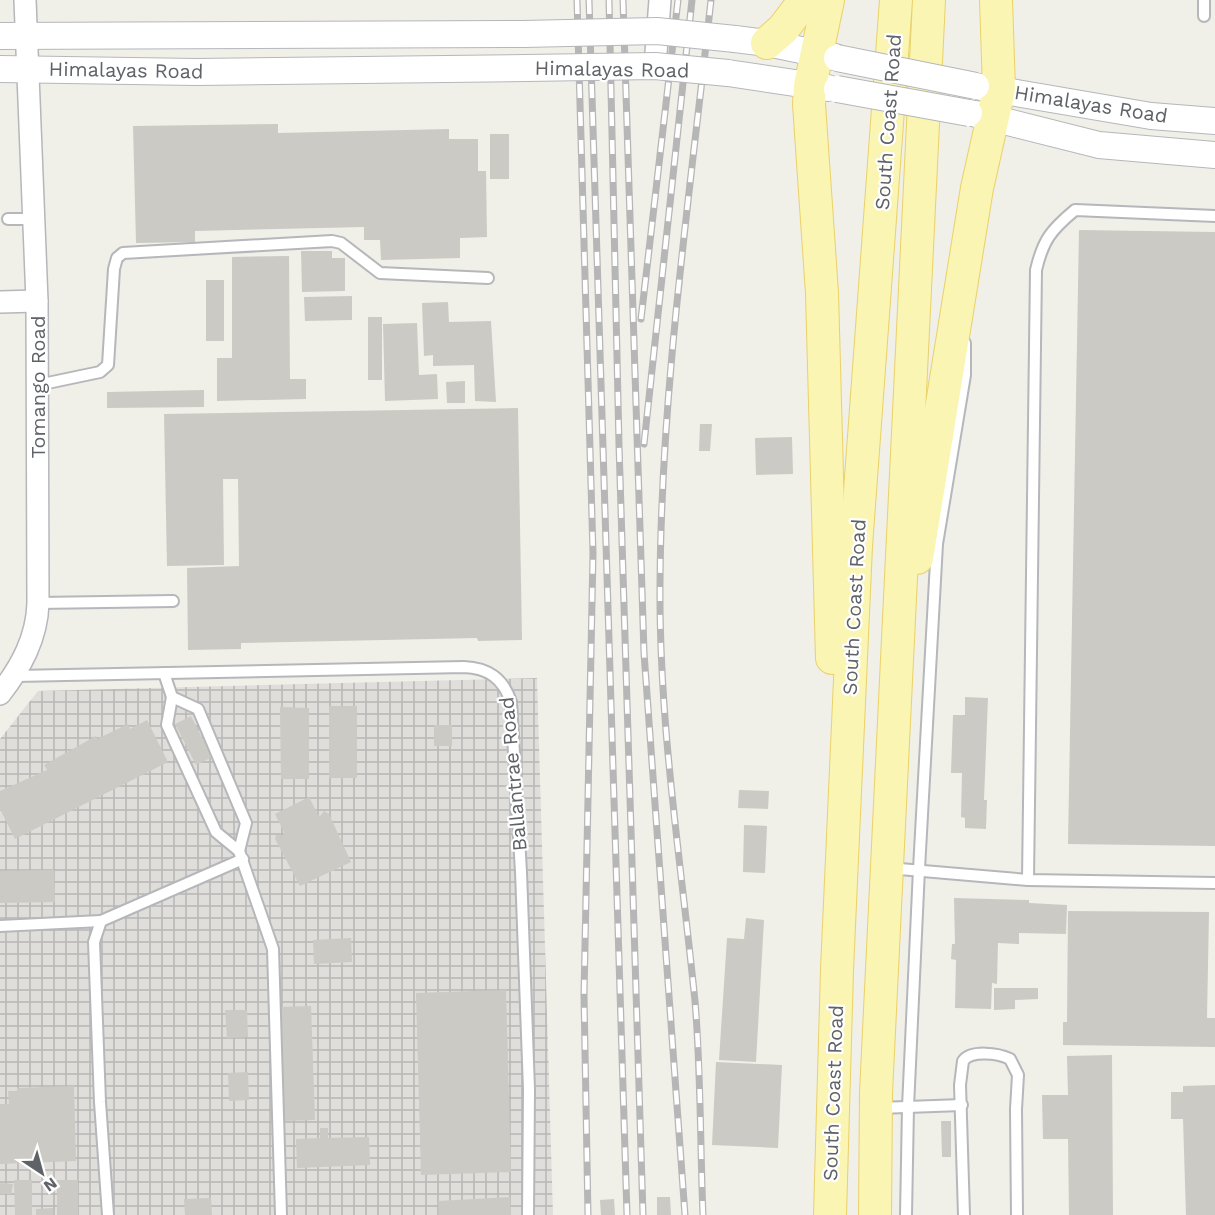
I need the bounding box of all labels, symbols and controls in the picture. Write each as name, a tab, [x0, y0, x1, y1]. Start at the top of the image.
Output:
street label: South Coast Road	[870, 33, 906, 211]
street label: Himalayas Road	[534, 56, 690, 82]
street label: Himalayas Road	[48, 57, 204, 83]
street label: Himalayas Road	[1013, 80, 1169, 128]
street label: Tomango Road	[26, 316, 50, 458]
street label: South Coast Road	[837, 518, 871, 696]
street label: Ballantrae Road	[494, 696, 532, 852]
street label: South Coast Road	[818, 1004, 848, 1182]
north arrow	[12, 1143, 72, 1203]
text: N	[40, 1174, 61, 1196]

